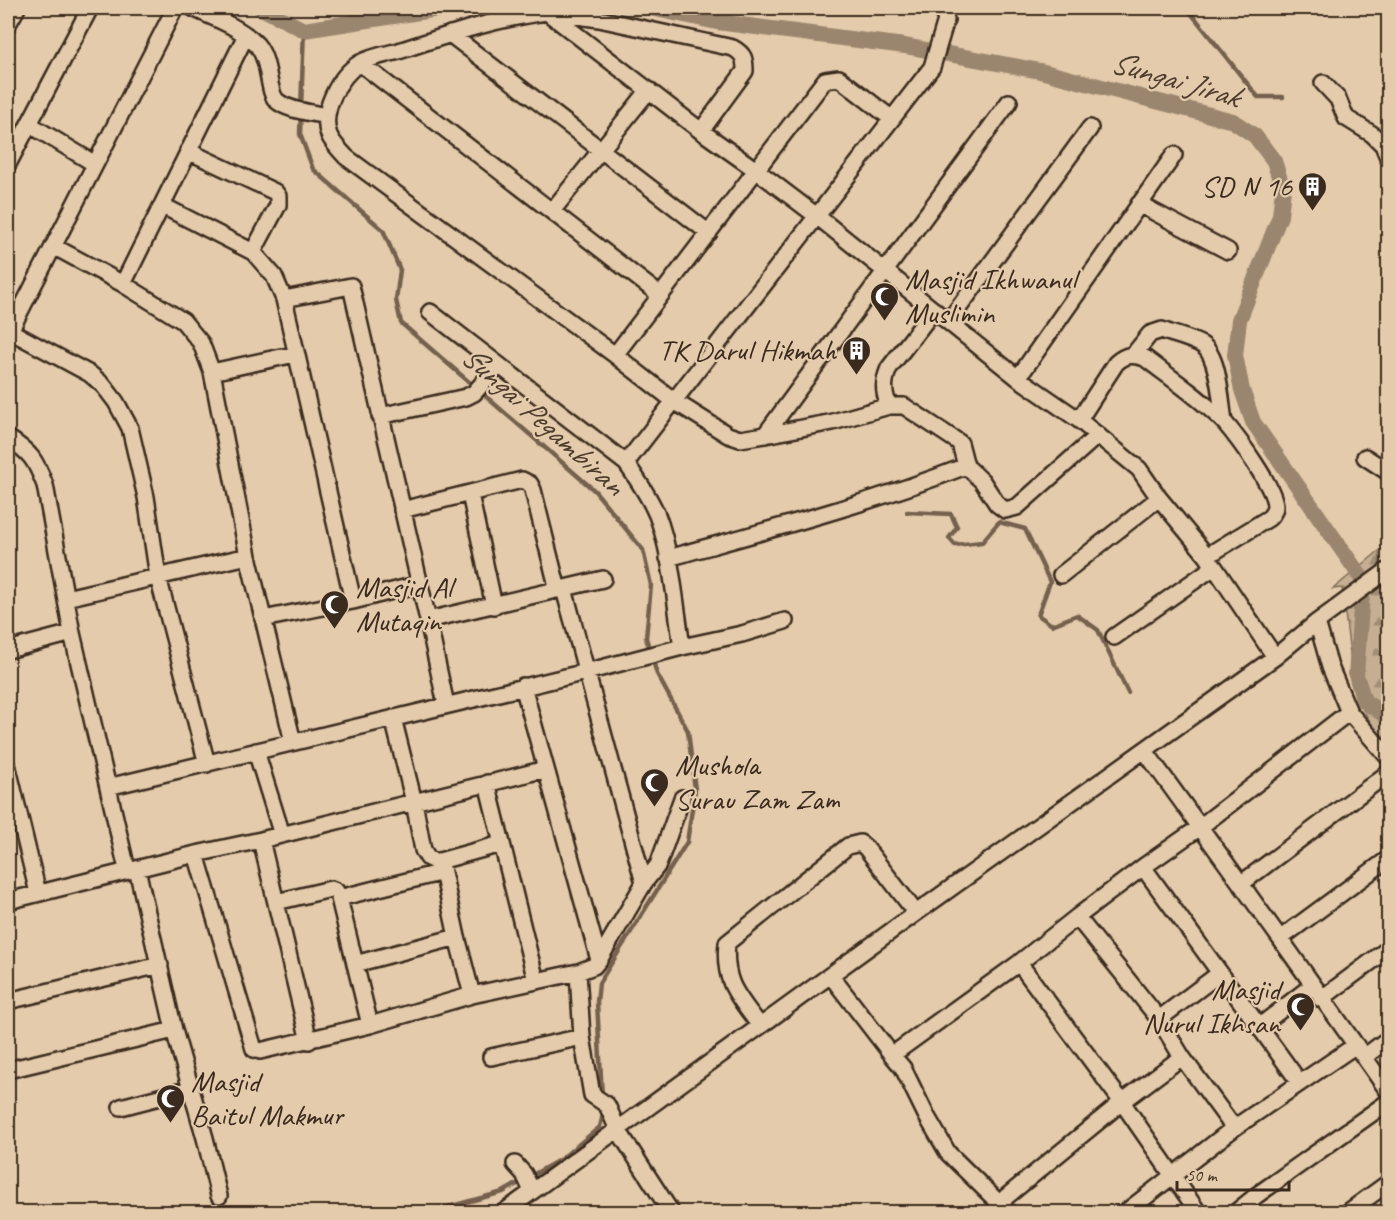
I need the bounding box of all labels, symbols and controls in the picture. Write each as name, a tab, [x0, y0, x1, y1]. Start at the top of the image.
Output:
water label: Sungai Jirak	[1106, 41, 1249, 118]
place label: SD N 16	[1201, 167, 1293, 205]
building icon: SD N 16	[1297, 170, 1329, 212]
place label: Masjid Ikhwanul Muslimin	[905, 260, 1081, 332]
mosque icon: Masjid Ikhwanul Muslimin	[868, 280, 900, 322]
place label: TK Darul Hikmah	[659, 331, 837, 369]
building icon: TK Darul Hikmah	[841, 334, 873, 376]
water label: Sungai Pegambiran	[453, 336, 635, 506]
place label: Masjid Al Mutaqin	[356, 568, 457, 640]
mosque icon: Masjid Al Mutaqin	[319, 588, 351, 630]
place label: Mushola Surau Zam Zam	[675, 746, 841, 818]
mosque icon: Mushola Surau Zam Zam	[638, 766, 670, 808]
place label: Masjid Nurul Ikhsan	[1143, 970, 1284, 1042]
mosque icon: Masjid Nurul Ikhsan	[1285, 990, 1317, 1032]
place label: Masjid Baitul Makmur	[191, 1062, 345, 1134]
mosque icon: Masjid Baitul Makmur	[154, 1082, 186, 1124]
scale bar	[1177, 1154, 1290, 1192]
text: 50 m	[1186, 1164, 1219, 1186]

